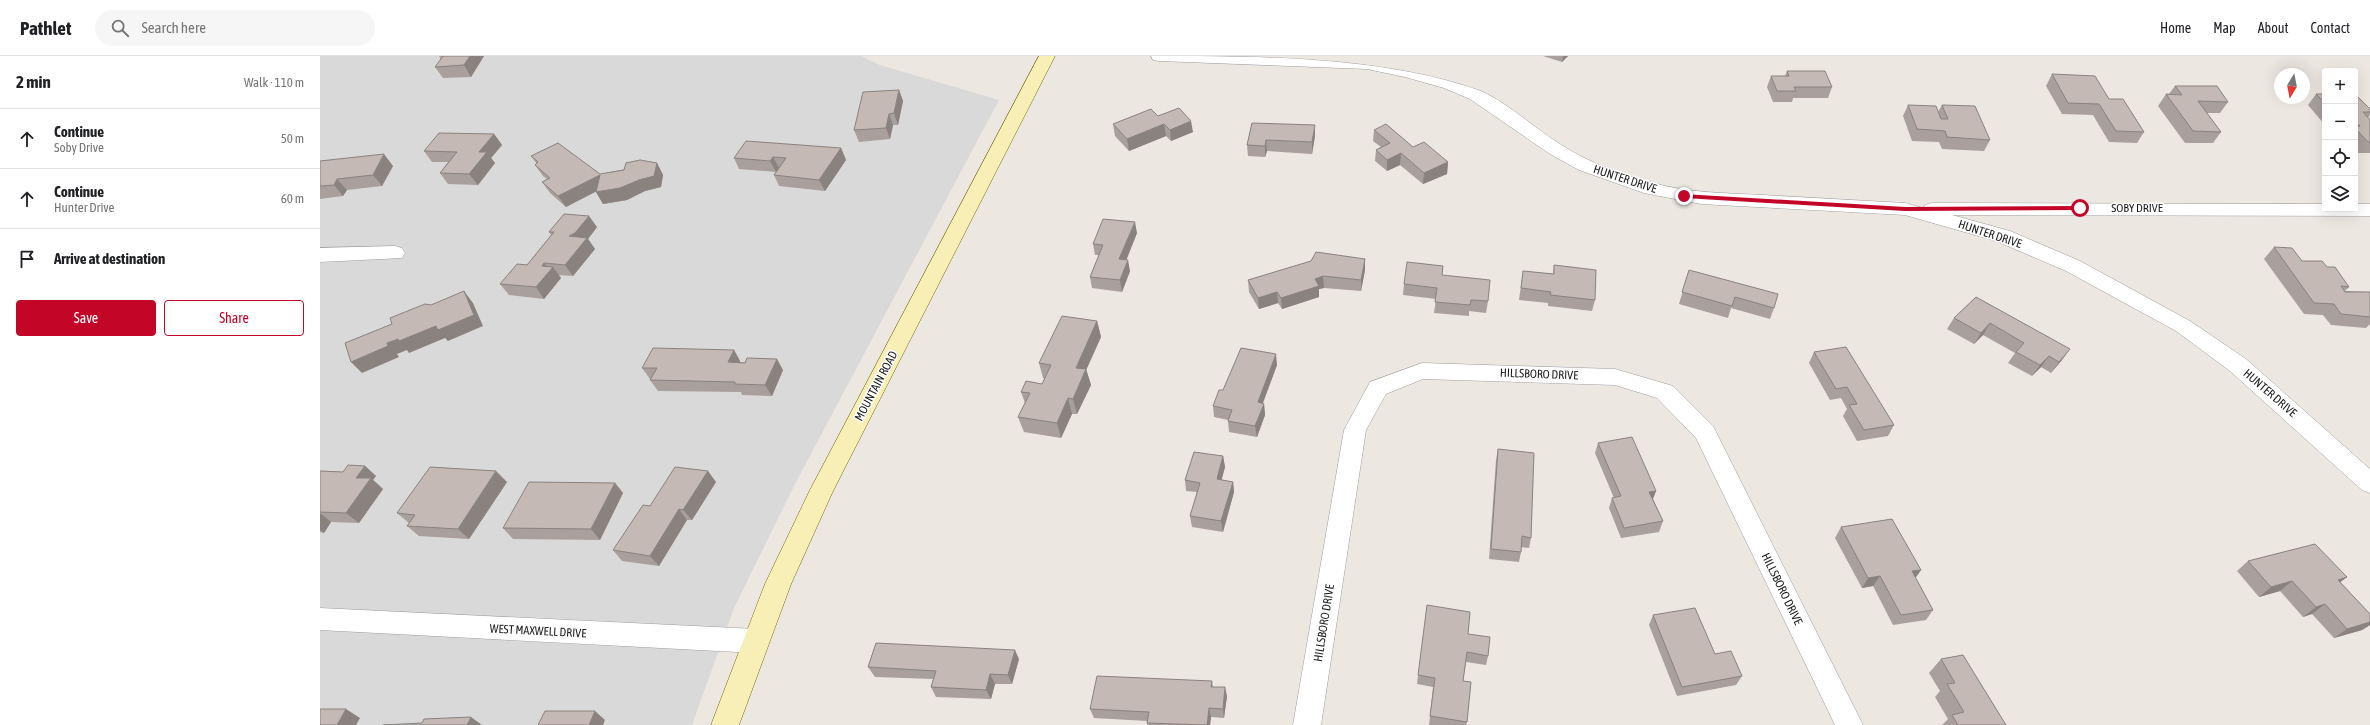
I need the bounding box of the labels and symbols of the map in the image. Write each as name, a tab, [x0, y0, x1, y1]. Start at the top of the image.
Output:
north arrow	[2274, 68, 2310, 104]
street label: HUNTER DRIVE	[1591, 162, 1659, 196]
route end	[1675, 187, 1693, 205]
route start	[2071, 199, 2089, 217]
street label: SOBY DRIVE	[2111, 201, 2163, 215]
street label: HUNTER DRIVE	[1956, 217, 2024, 251]
street label: MOUNTAIN ROAD	[852, 348, 900, 423]
street label: HILLSBORO DRIVE	[1500, 366, 1578, 382]
street label: HUNTER DRIVE	[2241, 366, 2299, 420]
street label: HILLSBORO DRIVE	[1759, 551, 1805, 627]
street label: HILLSBORO DRIVE	[1311, 583, 1337, 663]
street label: WEST MAXWELL DRIVE	[489, 621, 587, 641]

